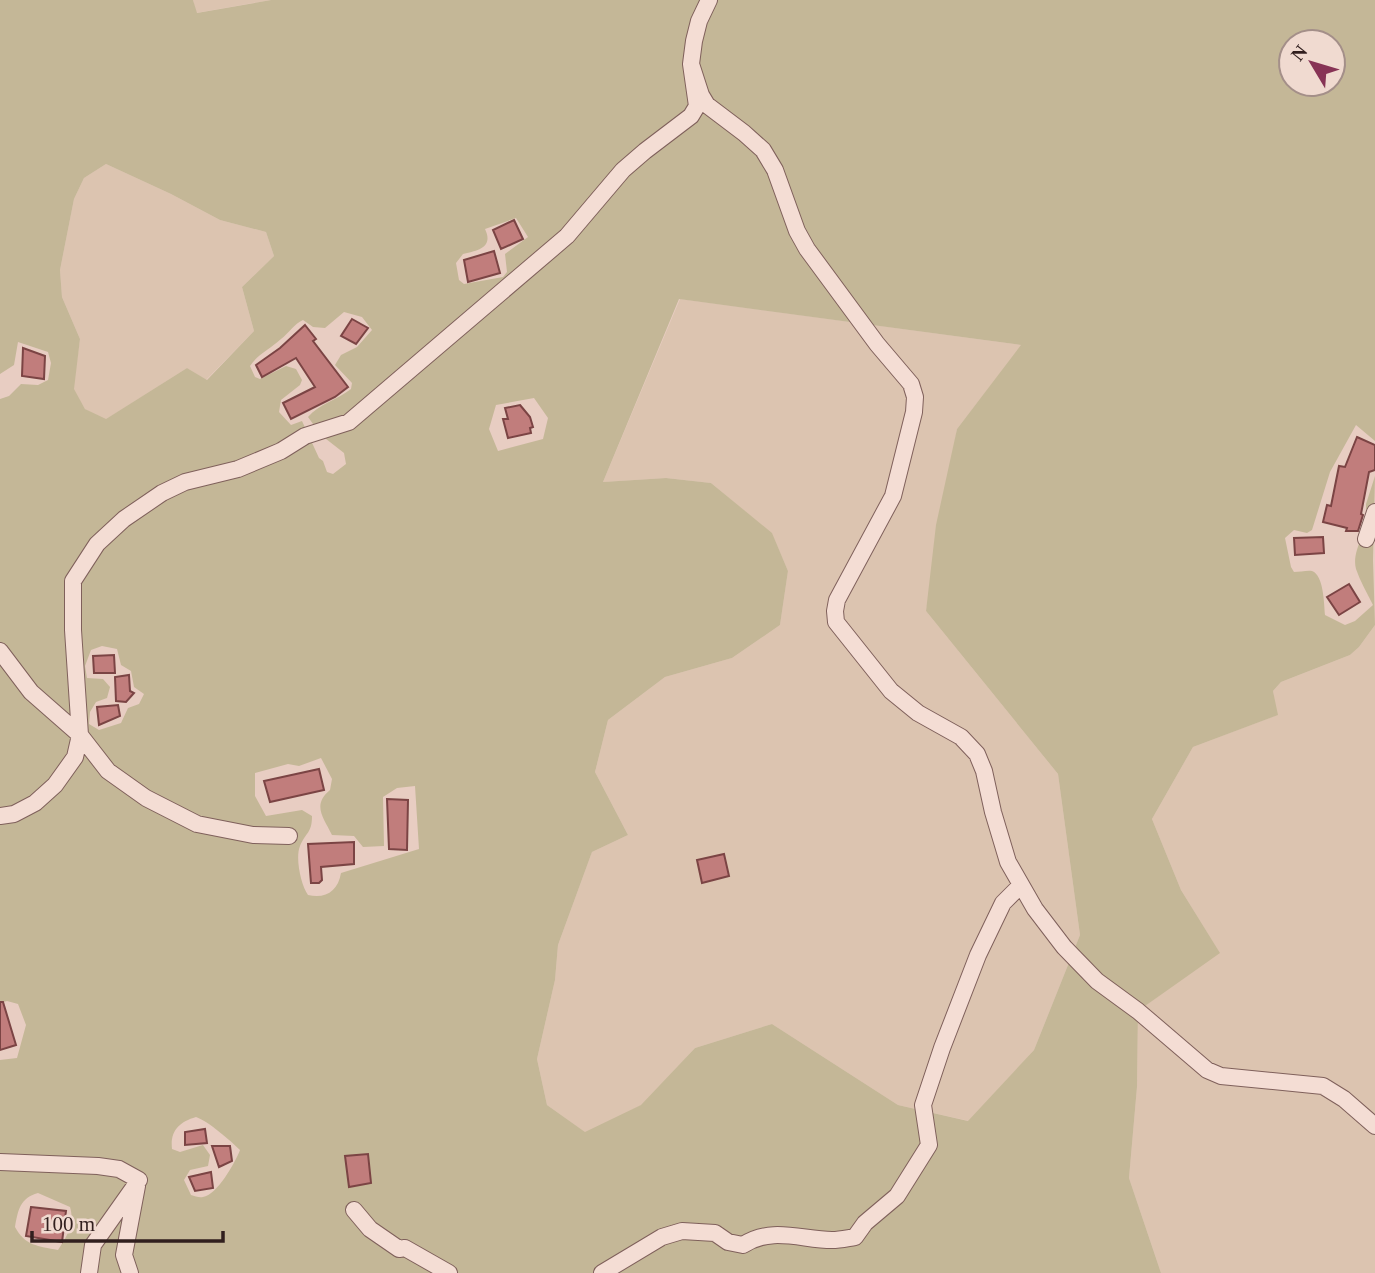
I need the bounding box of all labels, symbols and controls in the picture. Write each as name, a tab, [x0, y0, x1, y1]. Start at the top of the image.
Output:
north arrow	[1277, 28, 1347, 98]
text: N	[1286, 41, 1312, 65]
scale bar	[32, 1200, 222, 1244]
text: 100 m	[42, 1212, 95, 1236]

